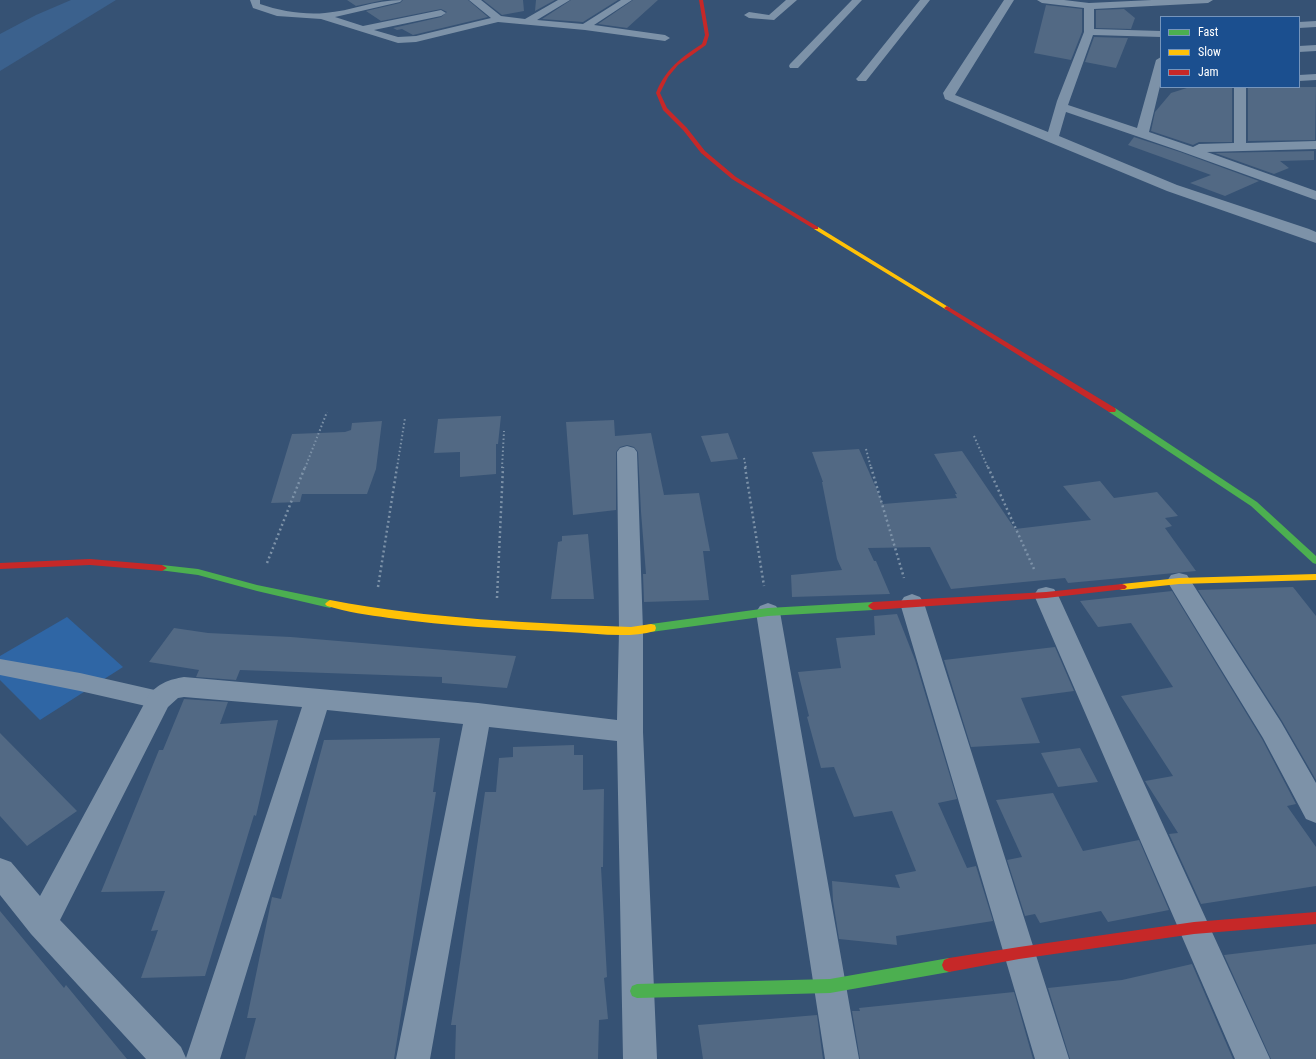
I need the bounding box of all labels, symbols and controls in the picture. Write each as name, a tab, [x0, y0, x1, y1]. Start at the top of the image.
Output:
legend	[1160, 16, 1300, 88]
text: Fast	[1198, 25, 1218, 39]
text: Slow	[1198, 45, 1221, 59]
text: Jam	[1198, 65, 1219, 79]

